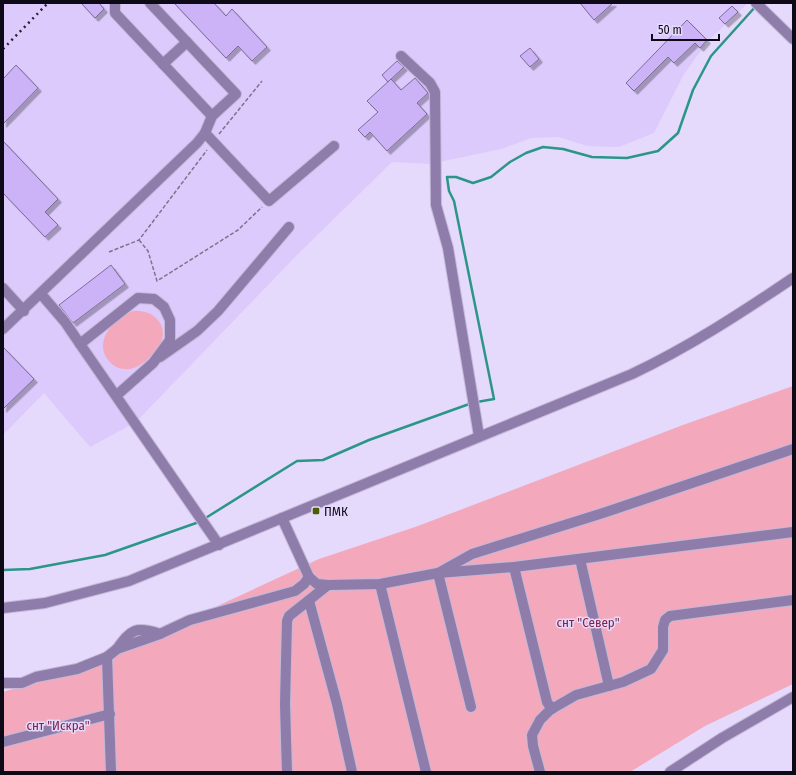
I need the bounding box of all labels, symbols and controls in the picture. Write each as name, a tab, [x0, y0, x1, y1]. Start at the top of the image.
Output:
scale bar	[652, 16, 719, 42]
text: 50 m	[658, 23, 682, 37]
place label: ПМК	[324, 504, 348, 519]
marker: ПМК	[311, 506, 321, 516]
park label: снт "Север"	[556, 615, 620, 630]
park label: снт "Искра"	[26, 718, 90, 733]

